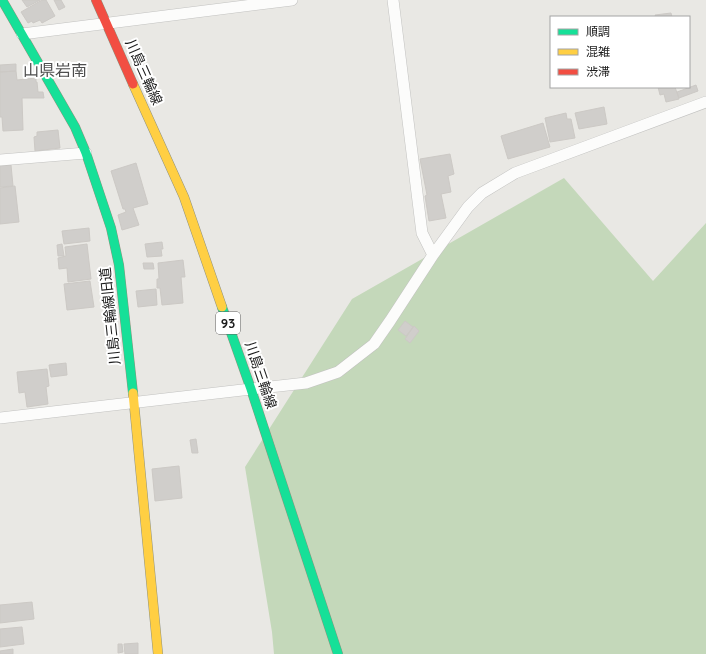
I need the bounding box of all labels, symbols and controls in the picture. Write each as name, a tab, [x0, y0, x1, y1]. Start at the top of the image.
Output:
legend	[550, 16, 690, 88]
text: 順調	[586, 24, 610, 39]
street label: 川島三輪線	[122, 36, 166, 108]
text: 混雑	[586, 44, 610, 59]
district label: 山県岩南	[23, 60, 87, 80]
text: 渋滞	[586, 64, 610, 79]
street label: 川島三輪線旧道	[96, 266, 124, 366]
road number: 93	[216, 312, 240, 334]
street label: 川島三輪線	[241, 339, 281, 411]

